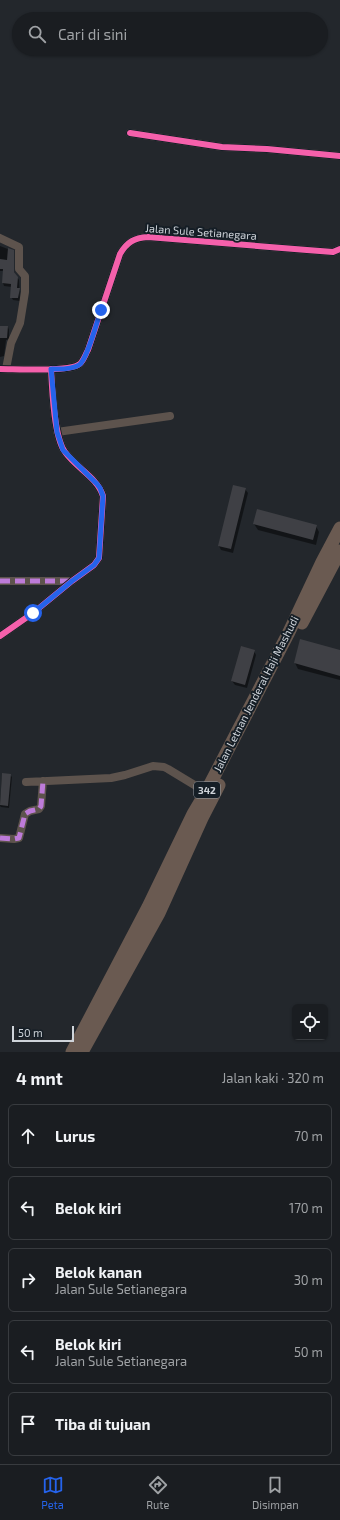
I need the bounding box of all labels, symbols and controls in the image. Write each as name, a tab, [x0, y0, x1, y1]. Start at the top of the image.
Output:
search box	[12, 12, 328, 56]
icon: search	[26, 23, 48, 45]
text: Cari di sini	[58, 25, 127, 43]
street label: Jalan Sule Setianegara	[145, 221, 257, 242]
route end	[92, 301, 110, 319]
route start	[24, 604, 42, 622]
street label: Jalan Letnan Jenderal Haji Mashudi	[210, 614, 302, 774]
road number: 342	[194, 782, 220, 798]
map controls	[292, 1004, 328, 1040]
button: locate	[292, 1004, 328, 1040]
scale bar	[12, 1024, 74, 1043]
text: 50 m	[18, 1026, 43, 1039]
text: 4 mnt	[16, 1068, 63, 1088]
text: Jalan kaki · 320 m	[222, 1070, 324, 1086]
icon: ahead	[17, 1125, 39, 1147]
text: Lurus	[55, 1127, 95, 1145]
text: 70 m	[294, 1128, 323, 1144]
icon: left	[17, 1197, 39, 1219]
text: Belok kiri	[55, 1199, 121, 1217]
text: 170 m	[289, 1200, 323, 1216]
text: Belok kanan	[55, 1263, 142, 1281]
icon: right	[17, 1269, 39, 1291]
text: 30 m	[294, 1272, 323, 1288]
text: Jalan Sule Setianegara	[55, 1281, 187, 1297]
text: Belok kiri	[55, 1335, 121, 1353]
icon: left	[17, 1341, 39, 1363]
text: 50 m	[294, 1344, 323, 1360]
text: Jalan Sule Setianegara	[55, 1353, 187, 1369]
icon: arrive	[17, 1413, 39, 1435]
text: Tiba di tujuan	[55, 1415, 151, 1433]
tab: Peta	[41, 1474, 64, 1511]
tab: Rute	[146, 1474, 169, 1511]
tab: Disimpan	[252, 1474, 299, 1511]

